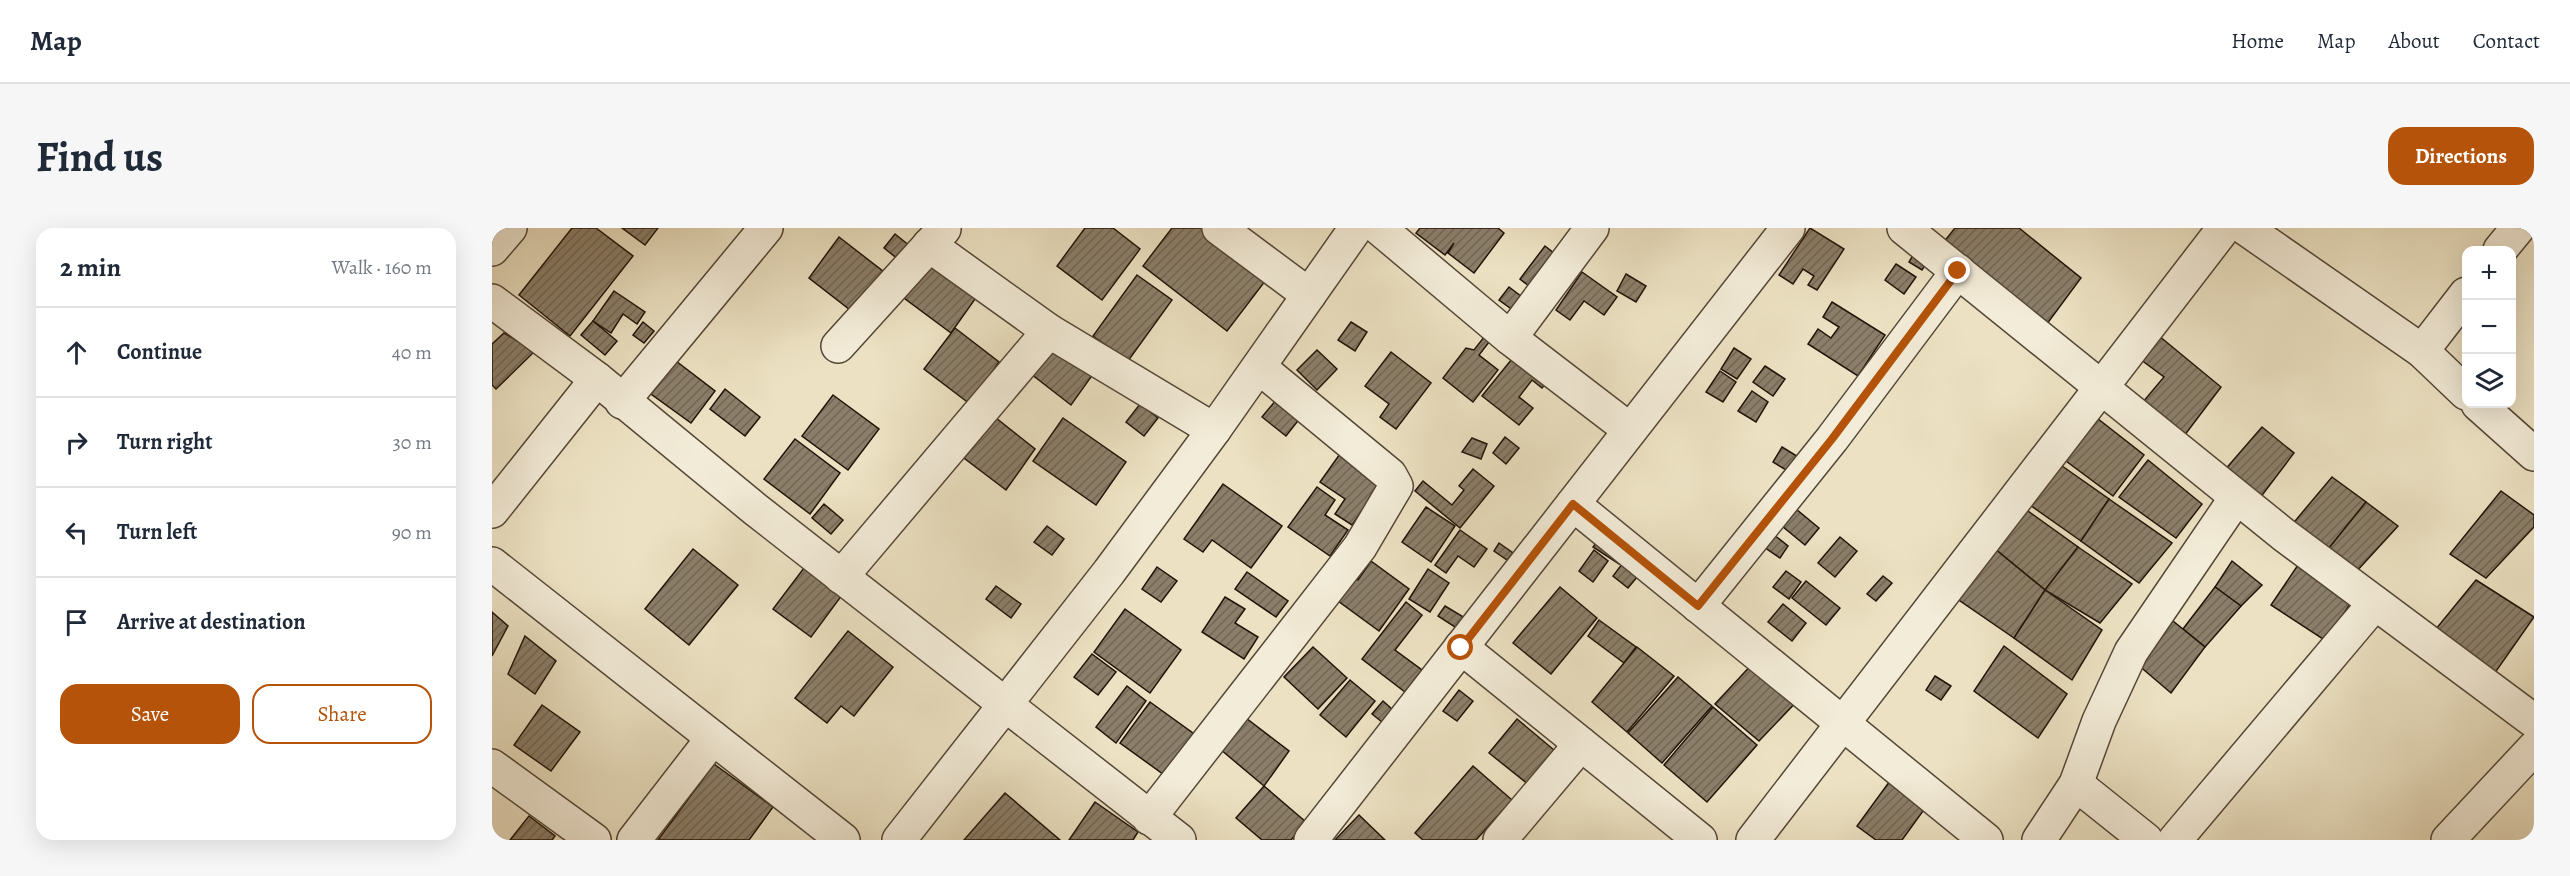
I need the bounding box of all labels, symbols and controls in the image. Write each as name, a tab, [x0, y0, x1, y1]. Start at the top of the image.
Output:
text: Map	[30, 22, 82, 60]
text: Home	[2231, 27, 2284, 55]
text: Map	[2317, 27, 2355, 55]
text: About	[2388, 27, 2440, 55]
text: Contact	[2473, 27, 2540, 55]
button: Directions	[2388, 127, 2534, 185]
text: Find us	[36, 128, 163, 185]
map controls	[2462, 246, 2516, 408]
button: +	[2462, 246, 2516, 300]
text: 2 min	[60, 250, 121, 285]
text: Walk · 160 m	[332, 254, 432, 281]
route end	[1944, 257, 1970, 283]
button: −	[2462, 300, 2516, 354]
icon: ahead	[60, 336, 93, 369]
text: Continue	[117, 337, 202, 367]
text: 40 m	[392, 339, 432, 366]
button: layers	[2462, 354, 2516, 408]
icon: right	[60, 426, 93, 459]
text: Turn right	[117, 427, 213, 457]
text: 30 m	[392, 429, 432, 456]
icon: left	[60, 516, 93, 549]
text: Turn left	[117, 517, 197, 547]
text: 90 m	[392, 519, 432, 546]
icon: arrive	[60, 606, 93, 639]
text: Arrive at destination	[117, 607, 306, 637]
route start	[1447, 634, 1473, 660]
button: Save	[60, 684, 240, 744]
button: Share	[252, 684, 432, 744]

